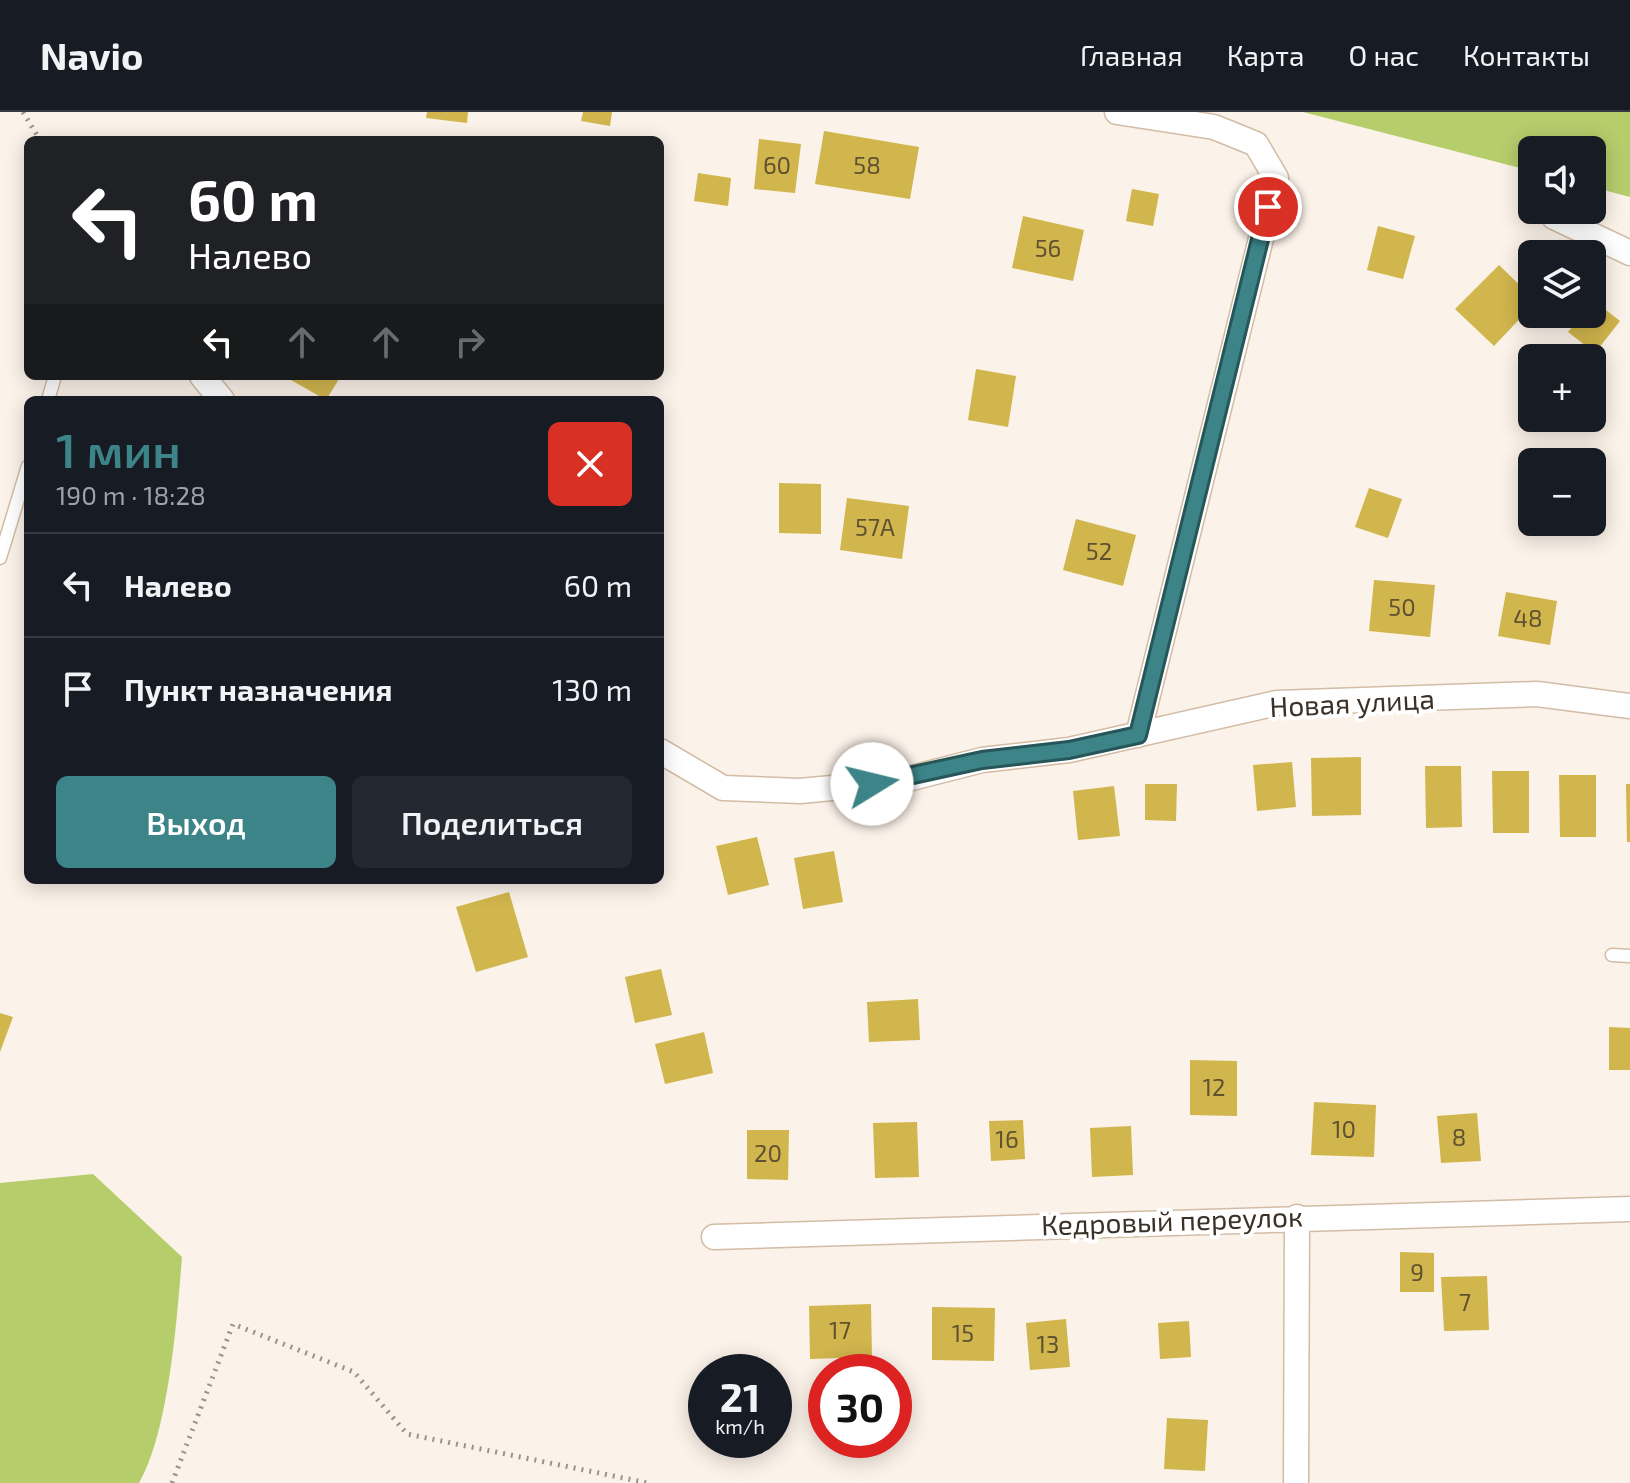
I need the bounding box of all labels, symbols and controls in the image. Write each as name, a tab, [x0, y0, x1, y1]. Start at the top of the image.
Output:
text: Navio	[40, 32, 143, 78]
text: Главная	[1080, 38, 1183, 72]
text: Карта	[1227, 38, 1305, 72]
text: О нас	[1349, 38, 1419, 72]
text: Контакты	[1463, 38, 1590, 72]
map controls	[1518, 136, 1606, 536]
button: sound	[1518, 136, 1606, 224]
house number: 60	[763, 150, 791, 179]
house number: 58	[853, 150, 881, 179]
text: 60 m	[188, 165, 318, 232]
icon: left	[56, 168, 160, 272]
pin	[1234, 173, 1302, 241]
icon: arrive	[1246, 185, 1290, 229]
text: Налево	[188, 233, 312, 276]
house number: 56	[1035, 233, 1061, 262]
button: layers	[1518, 240, 1606, 328]
icon: left	[196, 320, 240, 364]
icon: ahead	[280, 320, 324, 364]
icon: ahead	[364, 320, 408, 364]
icon: right	[448, 320, 492, 364]
button: +	[1518, 344, 1606, 432]
text: 1 мин	[56, 420, 181, 478]
button: close	[548, 422, 632, 506]
button: −	[1518, 448, 1606, 536]
text: 190 m · 18:28	[56, 479, 206, 510]
house number: 57А	[855, 512, 895, 541]
house number: 52	[1086, 536, 1112, 565]
icon: left	[56, 563, 100, 607]
text: Налево	[124, 567, 232, 603]
text: 60 m	[564, 567, 632, 603]
house number: 50	[1388, 592, 1416, 621]
house number: 48	[1513, 603, 1543, 632]
icon: arrive	[56, 667, 100, 711]
text: Пункт назначения	[124, 671, 392, 707]
text: 130 m	[552, 671, 632, 707]
street label: Новая улица	[1269, 681, 1435, 723]
position arrow	[830, 742, 914, 826]
button: Выход	[56, 776, 336, 868]
button: Поделиться	[352, 776, 632, 868]
house number: 12	[1202, 1072, 1226, 1101]
house number: 10	[1332, 1114, 1356, 1143]
house number: 8	[1452, 1122, 1466, 1151]
house number: 16	[995, 1124, 1019, 1153]
house number: 20	[754, 1138, 782, 1167]
street label: Кедровый переулок	[1041, 1198, 1303, 1242]
house number: 9	[1410, 1257, 1424, 1286]
house number: 7	[1459, 1287, 1471, 1316]
house number: 17	[829, 1315, 851, 1344]
house number: 15	[952, 1318, 974, 1347]
house number: 13	[1037, 1329, 1059, 1358]
speed limit sign: 30	[808, 1354, 912, 1458]
text: 21	[720, 1372, 760, 1420]
text: km/h	[715, 1414, 765, 1438]

